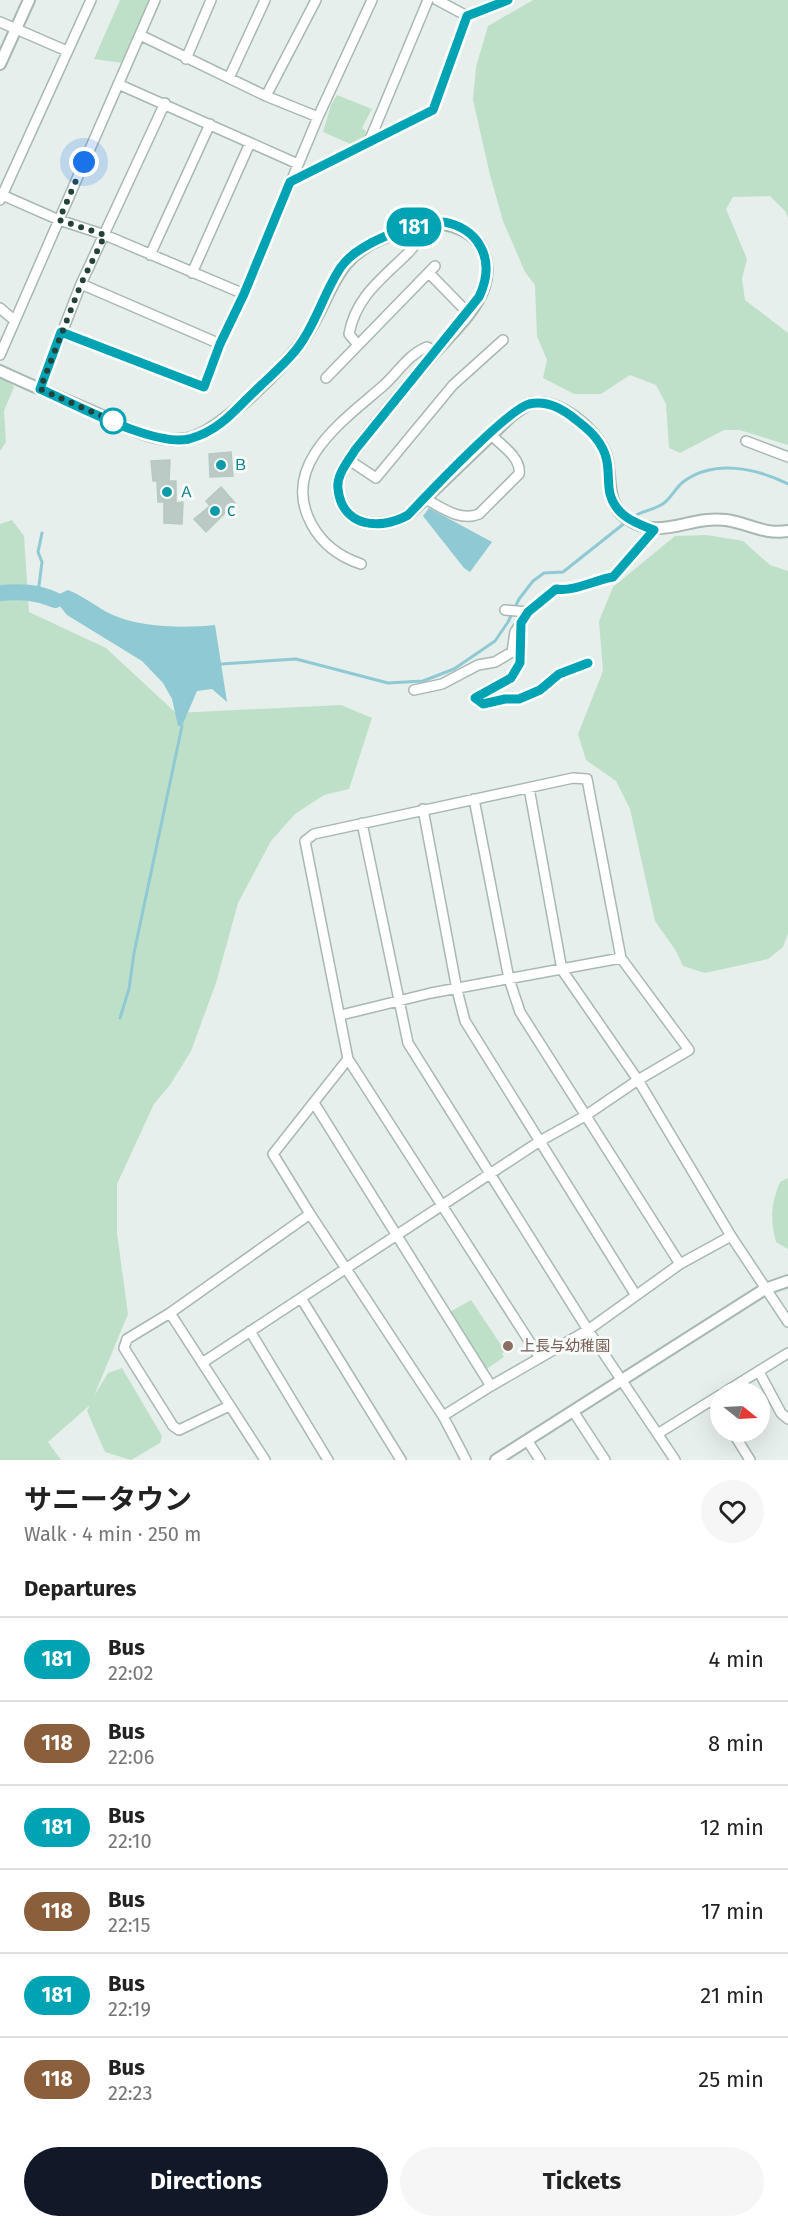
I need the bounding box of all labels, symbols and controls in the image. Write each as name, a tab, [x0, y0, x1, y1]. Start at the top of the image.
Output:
your location	[69, 147, 99, 177]
line badge: 181	[380, 208, 448, 246]
text: 181	[398, 214, 430, 240]
unlabelled marker	[100, 408, 126, 434]
place label: Ｂ	[233, 456, 248, 474]
marker: Ｂ	[214, 458, 228, 472]
place label: Ａ	[179, 483, 194, 501]
marker: Ａ	[160, 485, 174, 499]
place label: C	[227, 502, 236, 520]
marker: C	[208, 504, 222, 518]
place label: 上長与幼稚園	[520, 1337, 610, 1355]
marker: 上長与幼稚園	[501, 1339, 515, 1353]
north arrow	[710, 1382, 770, 1442]
map controls	[710, 1382, 770, 1442]
button: heart	[701, 1480, 764, 1543]
text: サニータウン	[24, 1483, 192, 1516]
text: Walk · 4 min · 250 m	[24, 1522, 201, 1546]
text: Departures	[24, 1575, 136, 1602]
text: Bus	[108, 1634, 145, 1661]
text: 181	[41, 1646, 73, 1672]
text: 4 min	[709, 1646, 764, 1673]
text: 22:02	[108, 1661, 153, 1685]
text: Bus	[108, 1718, 145, 1745]
text: 118	[41, 1730, 73, 1756]
text: 8 min	[708, 1730, 764, 1757]
text: 22:06	[108, 1745, 154, 1769]
text: Bus	[108, 1802, 145, 1829]
text: 181	[41, 1814, 73, 1840]
text: 12 min	[700, 1814, 764, 1841]
text: 22:10	[108, 1829, 152, 1853]
text: Bus	[108, 1886, 145, 1913]
text: 118	[41, 1898, 73, 1924]
text: 17 min	[701, 1898, 764, 1925]
text: 22:15	[108, 1913, 150, 1937]
text: Bus	[108, 1970, 145, 1997]
text: 181	[41, 1982, 73, 2008]
text: 21 min	[700, 1982, 764, 2009]
text: 22:19	[108, 1997, 151, 2021]
text: Bus	[108, 2054, 145, 2081]
text: 118	[41, 2066, 73, 2092]
text: 25 min	[698, 2066, 764, 2093]
text: 22:23	[108, 2081, 152, 2105]
button: Directions	[24, 2147, 388, 2216]
button: Tickets	[400, 2147, 764, 2216]

